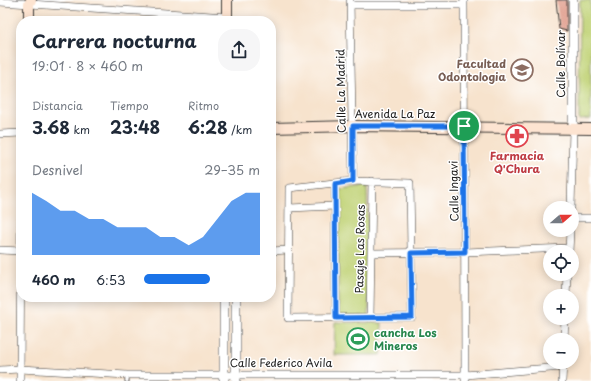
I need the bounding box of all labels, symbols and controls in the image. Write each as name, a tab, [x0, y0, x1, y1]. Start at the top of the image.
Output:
text: Carrera nocturna	[32, 27, 197, 54]
button: share	[218, 29, 260, 71]
street label: Calle Bolívar	[552, 30, 569, 98]
street label: Calle La Madrid	[331, 49, 350, 133]
place label: Facultad Odontologia	[438, 55, 507, 85]
text: 19:01 · 8 × 460 m	[32, 56, 143, 75]
school or university icon: Facultad Odontologia	[509, 57, 535, 83]
text: Distancia	[32, 97, 83, 114]
text: Tiempo	[110, 97, 149, 114]
text: Ritmo	[188, 97, 219, 114]
street label: Avenida La Paz	[355, 105, 435, 122]
pin	[447, 109, 481, 143]
text: 3.68	[32, 114, 70, 140]
text: 23:48	[110, 114, 160, 140]
text: 6:28	[188, 114, 228, 140]
icon: arrive	[453, 115, 475, 137]
text: km	[70, 121, 90, 138]
text: /km	[228, 121, 252, 138]
pharmacy icon: Farmacia Q'Chura	[504, 123, 530, 149]
place label: Farmacia Q'Chura	[490, 147, 545, 177]
text: Desnivel	[32, 160, 83, 179]
text: 29–35 m	[204, 160, 260, 179]
street label: Calle Ingavi	[444, 160, 463, 222]
north arrow	[543, 201, 579, 237]
map controls	[543, 201, 579, 369]
street label: Pasaje Las Rosas	[350, 204, 369, 294]
button: locate	[543, 245, 579, 281]
text: 460 m	[32, 270, 75, 289]
text: 6:53	[96, 270, 126, 289]
button: +	[543, 289, 579, 325]
place label: cancha Los Mineros	[374, 324, 437, 354]
sports icon: cancha Los Mineros	[345, 326, 371, 352]
button: −	[543, 333, 579, 369]
street label: Calle Federico Avila	[230, 354, 332, 371]

